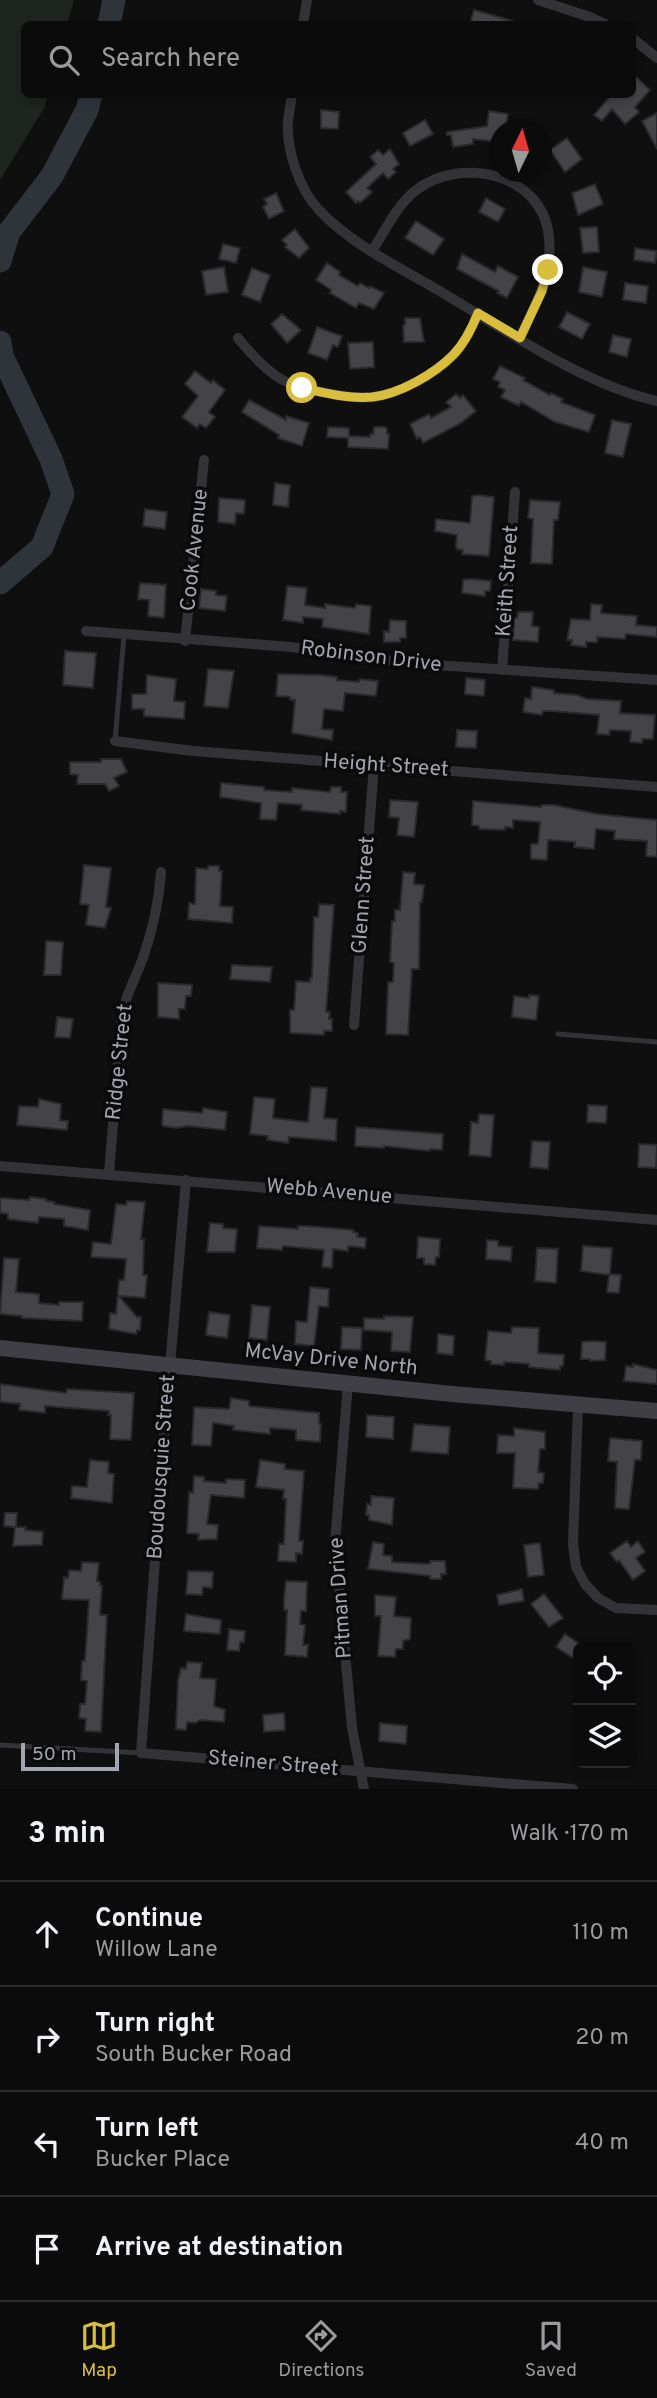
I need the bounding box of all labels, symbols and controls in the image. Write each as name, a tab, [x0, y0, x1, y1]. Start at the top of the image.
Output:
search box	[21, 21, 636, 98]
icon: search	[45, 41, 83, 79]
text: Search here	[101, 43, 240, 76]
north arrow	[489, 119, 552, 182]
route end	[532, 254, 563, 285]
route start	[286, 372, 317, 403]
street label: Cook Avenue	[175, 487, 215, 613]
street label: Keith Street	[491, 524, 525, 638]
street label: Robinson Drive	[299, 635, 443, 679]
street label: Height Street	[323, 748, 449, 784]
street label: Glenn Street	[346, 835, 382, 955]
street label: Ridge Street	[100, 1002, 140, 1122]
street label: Webb Avenue	[265, 1173, 393, 1211]
street label: McVay Drive North	[243, 1337, 419, 1383]
street label: Boudousquie Street	[142, 1374, 182, 1560]
street label: Pitman Drive	[323, 1537, 359, 1659]
map controls	[573, 1642, 636, 1768]
button: locate	[573, 1642, 636, 1705]
button: layers	[573, 1705, 636, 1768]
scale bar	[21, 1740, 119, 1772]
text: 50 m	[32, 1743, 77, 1767]
street label: Steiner Street	[206, 1745, 340, 1783]
text: 3 min	[28, 1816, 106, 1853]
text: Walk · 170 m	[510, 1820, 629, 1849]
text: Continue	[95, 1903, 203, 1936]
icon: ahead	[28, 1915, 66, 1953]
text: 110 m	[572, 1919, 629, 1948]
text: Willow Lane	[95, 1936, 218, 1965]
text: Turn right	[95, 2008, 215, 2041]
icon: right	[28, 2020, 66, 2058]
text: 20 m	[575, 2024, 629, 2053]
text: South Bucker Road	[95, 2041, 292, 2070]
text: Turn left	[95, 2113, 199, 2146]
icon: left	[28, 2125, 66, 2163]
text: 40 m	[575, 2129, 629, 2158]
text: Bucker Place	[95, 2146, 230, 2175]
icon: arrive	[28, 2230, 66, 2268]
text: Arrive at destination	[95, 2232, 343, 2265]
tab: Map	[80, 2317, 118, 2383]
tab: Directions	[278, 2317, 365, 2383]
tab: Saved	[525, 2317, 577, 2383]

